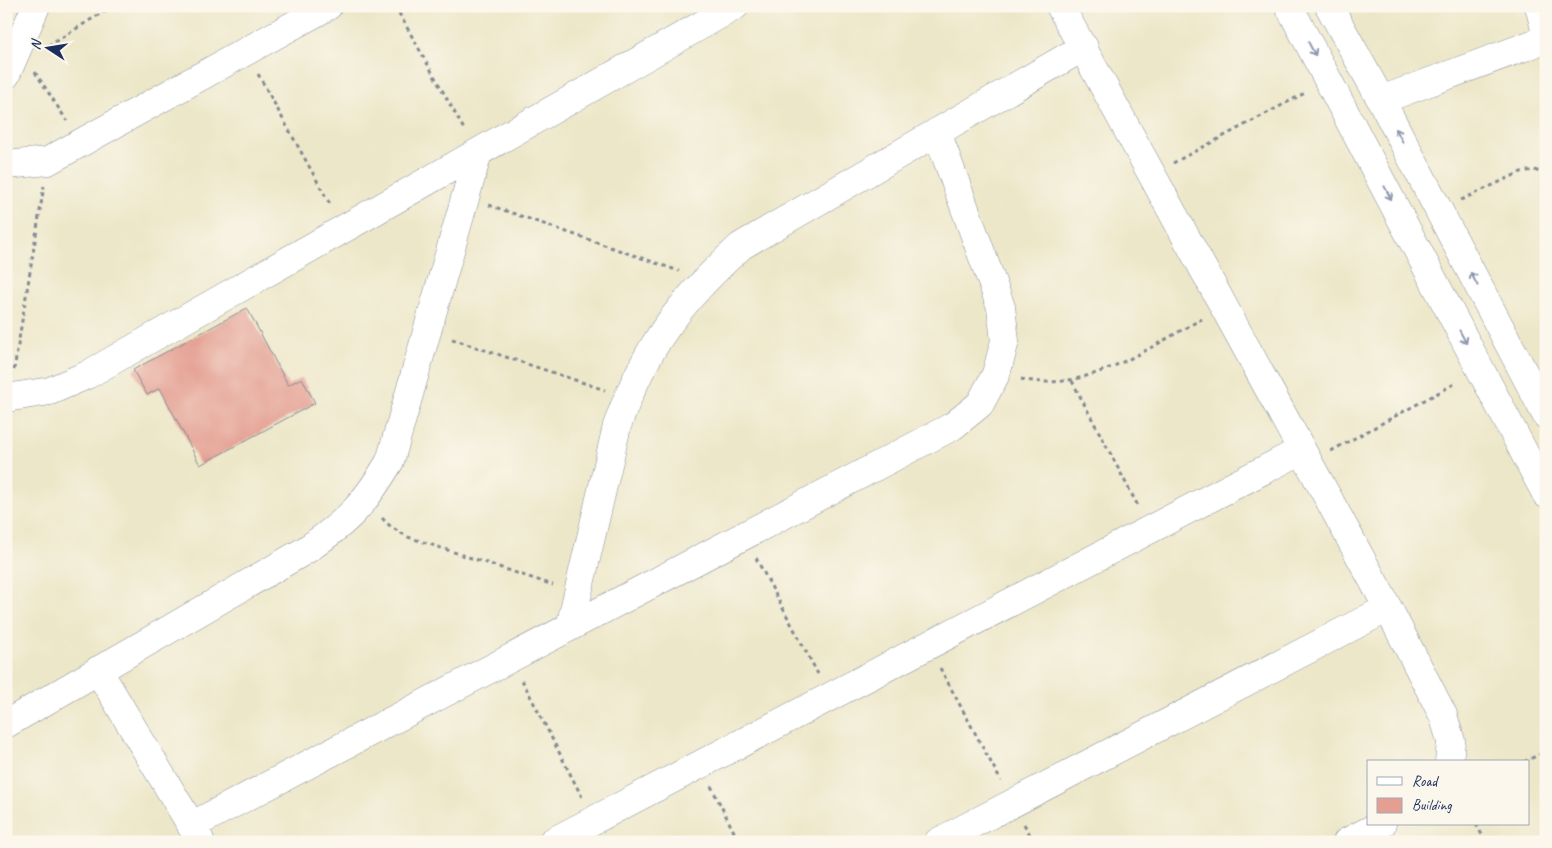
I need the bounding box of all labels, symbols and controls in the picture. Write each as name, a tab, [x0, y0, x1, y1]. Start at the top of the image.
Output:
north arrow	[22, 22, 72, 72]
text: N	[27, 37, 45, 51]
one-way arrow	[1307, 42, 1317, 57]
one-way arrow	[1394, 127, 1404, 142]
one-way arrow	[1384, 185, 1393, 200]
one-way arrow	[1469, 271, 1479, 286]
one-way arrow	[1459, 329, 1468, 344]
legend	[1367, 760, 1530, 826]
text: Road	[1412, 772, 1439, 791]
text: Building	[1412, 796, 1452, 815]

